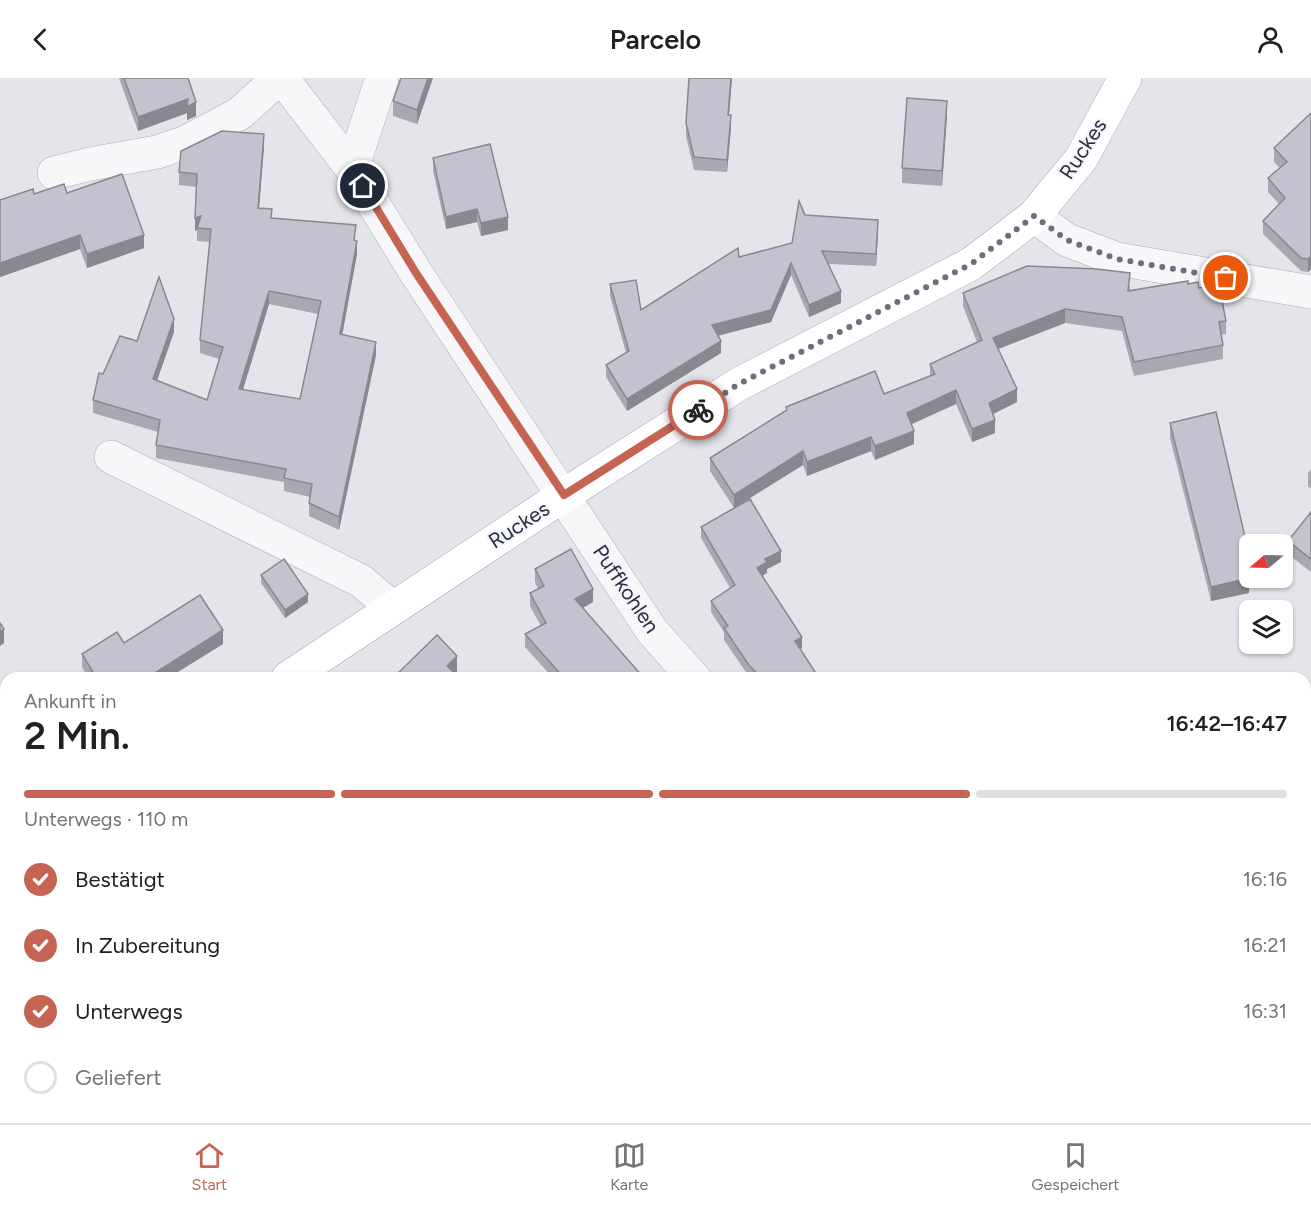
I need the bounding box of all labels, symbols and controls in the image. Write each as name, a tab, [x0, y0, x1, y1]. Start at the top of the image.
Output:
icon: back	[24, 23, 57, 56]
text: Parcelo	[610, 23, 701, 56]
icon: person	[1254, 23, 1287, 56]
street label: Ruckes	[1054, 114, 1111, 184]
pin	[337, 160, 388, 211]
icon: home	[346, 169, 379, 202]
pin	[1200, 252, 1251, 303]
icon: bag	[1209, 261, 1242, 294]
courier	[668, 380, 728, 440]
icon: bike	[682, 394, 715, 427]
street label: Ruckes	[484, 496, 554, 553]
north arrow	[1239, 534, 1293, 588]
map controls	[1239, 534, 1293, 654]
street label: Puffkohlen	[588, 540, 665, 638]
button: layers	[1239, 600, 1293, 654]
text: Ankunft in	[24, 689, 116, 713]
text: 16:42–16:47	[1167, 710, 1287, 737]
text: 2 Min.	[24, 712, 130, 759]
text: Unterwegs · 110 m	[24, 807, 188, 831]
icon: check	[24, 863, 57, 896]
text: Bestätigt	[75, 866, 165, 893]
text: 16:16	[1243, 867, 1287, 891]
icon: check	[24, 929, 57, 962]
text: In Zubereitung	[75, 932, 220, 959]
text: 16:21	[1243, 933, 1287, 957]
icon: check	[24, 995, 57, 1028]
text: Unterwegs	[75, 998, 183, 1025]
text: 16:31	[1243, 999, 1287, 1023]
text: Geliefert	[75, 1064, 162, 1091]
tab: Start	[192, 1139, 227, 1194]
tab: Karte	[610, 1139, 648, 1194]
tab: Gespeichert	[1031, 1139, 1119, 1194]

